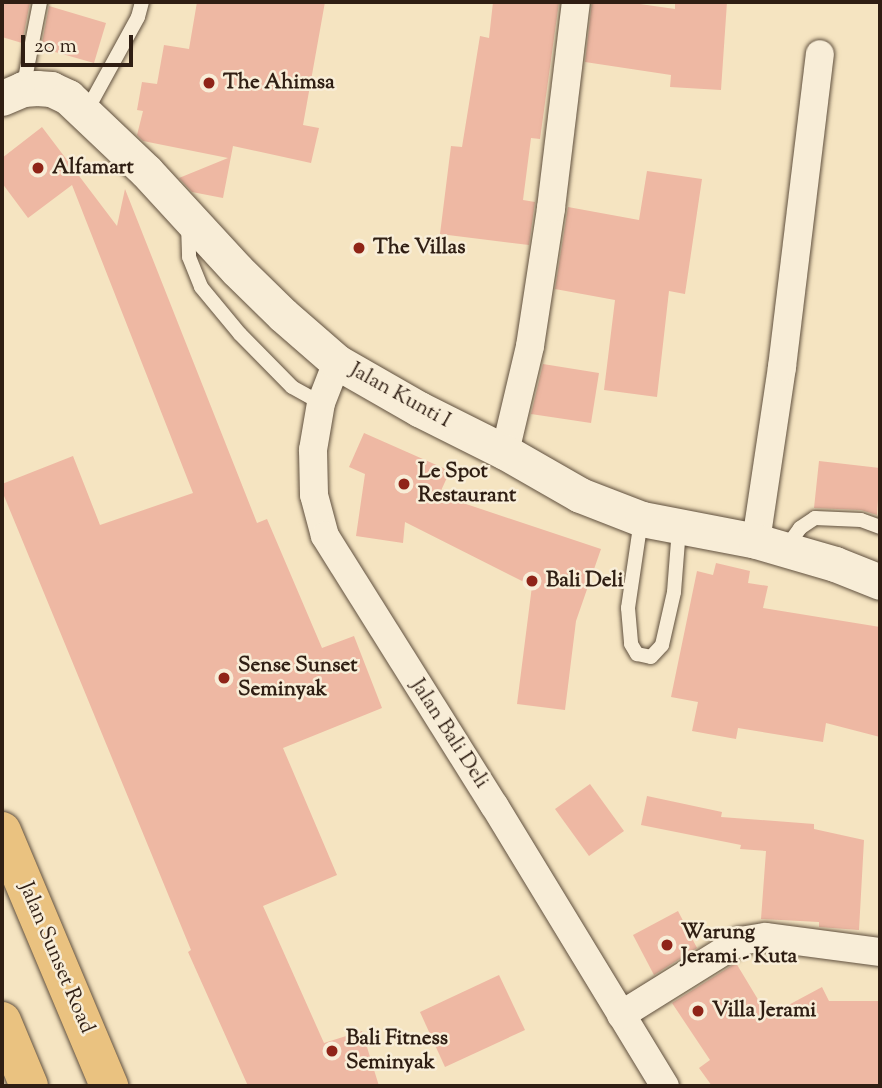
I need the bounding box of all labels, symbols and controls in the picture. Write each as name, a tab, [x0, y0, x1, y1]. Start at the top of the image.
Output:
scale bar	[24, 21, 136, 65]
text: 20 m	[34, 32, 77, 62]
place label: The Ahimsa	[223, 70, 335, 96]
marker: The Ahimsa	[201, 75, 217, 91]
place label: Alfamart	[52, 155, 134, 181]
marker: Alfamart	[30, 160, 46, 176]
place label: The Villas	[373, 235, 465, 261]
marker: The Villas	[351, 240, 367, 256]
street label: Jalan Kunti I	[345, 358, 455, 434]
place label: Le Spot Restaurant	[418, 459, 516, 509]
marker: Le Spot Restaurant	[396, 476, 412, 492]
place label: Bali Deli	[546, 568, 623, 594]
marker: Bali Deli	[524, 573, 540, 589]
place label: Sense Sunset Seminyak	[238, 653, 357, 703]
marker: Sense Sunset Seminyak	[216, 670, 232, 686]
street label: Jalan Bali Deli	[404, 674, 494, 794]
street label: Jalan Sunset Road	[13, 879, 99, 1037]
place label: Warung Jerami - Kuta	[681, 920, 797, 970]
marker: Warung Jerami - Kuta	[659, 937, 675, 953]
place label: Villa Jerami	[712, 998, 816, 1024]
marker: Villa Jerami	[690, 1003, 706, 1019]
place label: Bali Fitness Seminyak	[346, 1026, 448, 1076]
marker: Bali Fitness Seminyak	[324, 1043, 340, 1059]

